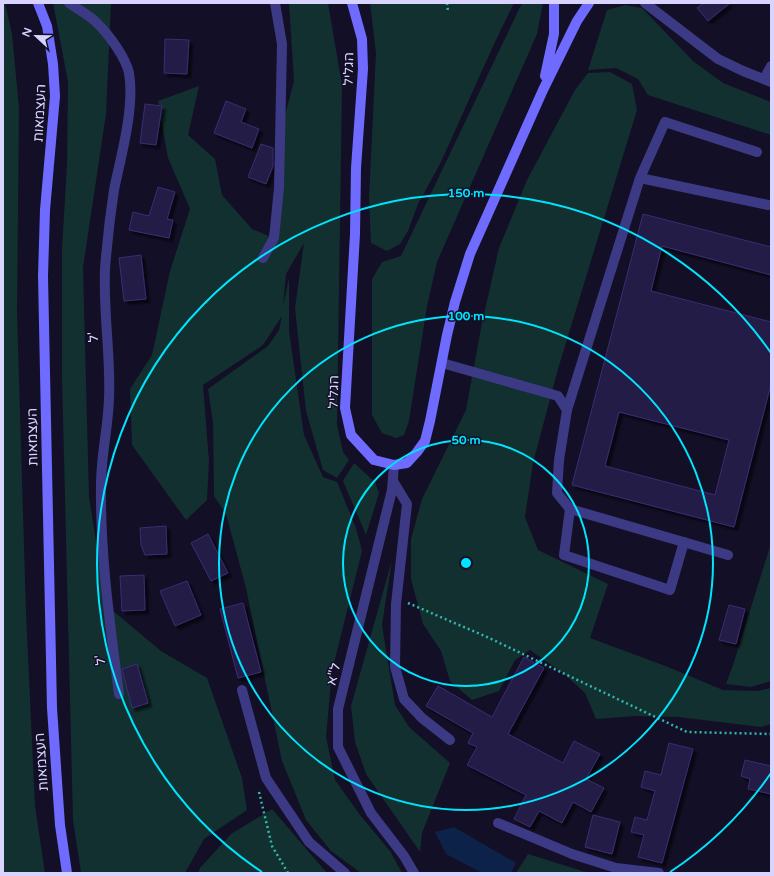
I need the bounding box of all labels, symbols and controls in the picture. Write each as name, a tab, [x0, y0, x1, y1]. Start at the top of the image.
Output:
north arrow	[16, 16, 56, 56]
text: N	[20, 26, 35, 39]
street label: הגליל	[340, 52, 357, 86]
street label: העצמאות	[29, 83, 50, 143]
text: 150 m	[448, 186, 484, 200]
text: 100 m	[448, 309, 484, 323]
street label: ל'	[85, 331, 102, 343]
street label: הגליל	[325, 375, 342, 409]
street label: העצמאות	[23, 408, 42, 466]
text: 50 m	[451, 433, 481, 447]
centre of rings	[459, 556, 473, 570]
street label: ל'	[91, 654, 110, 666]
street label: ל"א	[323, 661, 344, 687]
street label: העצמאות	[31, 732, 52, 792]

